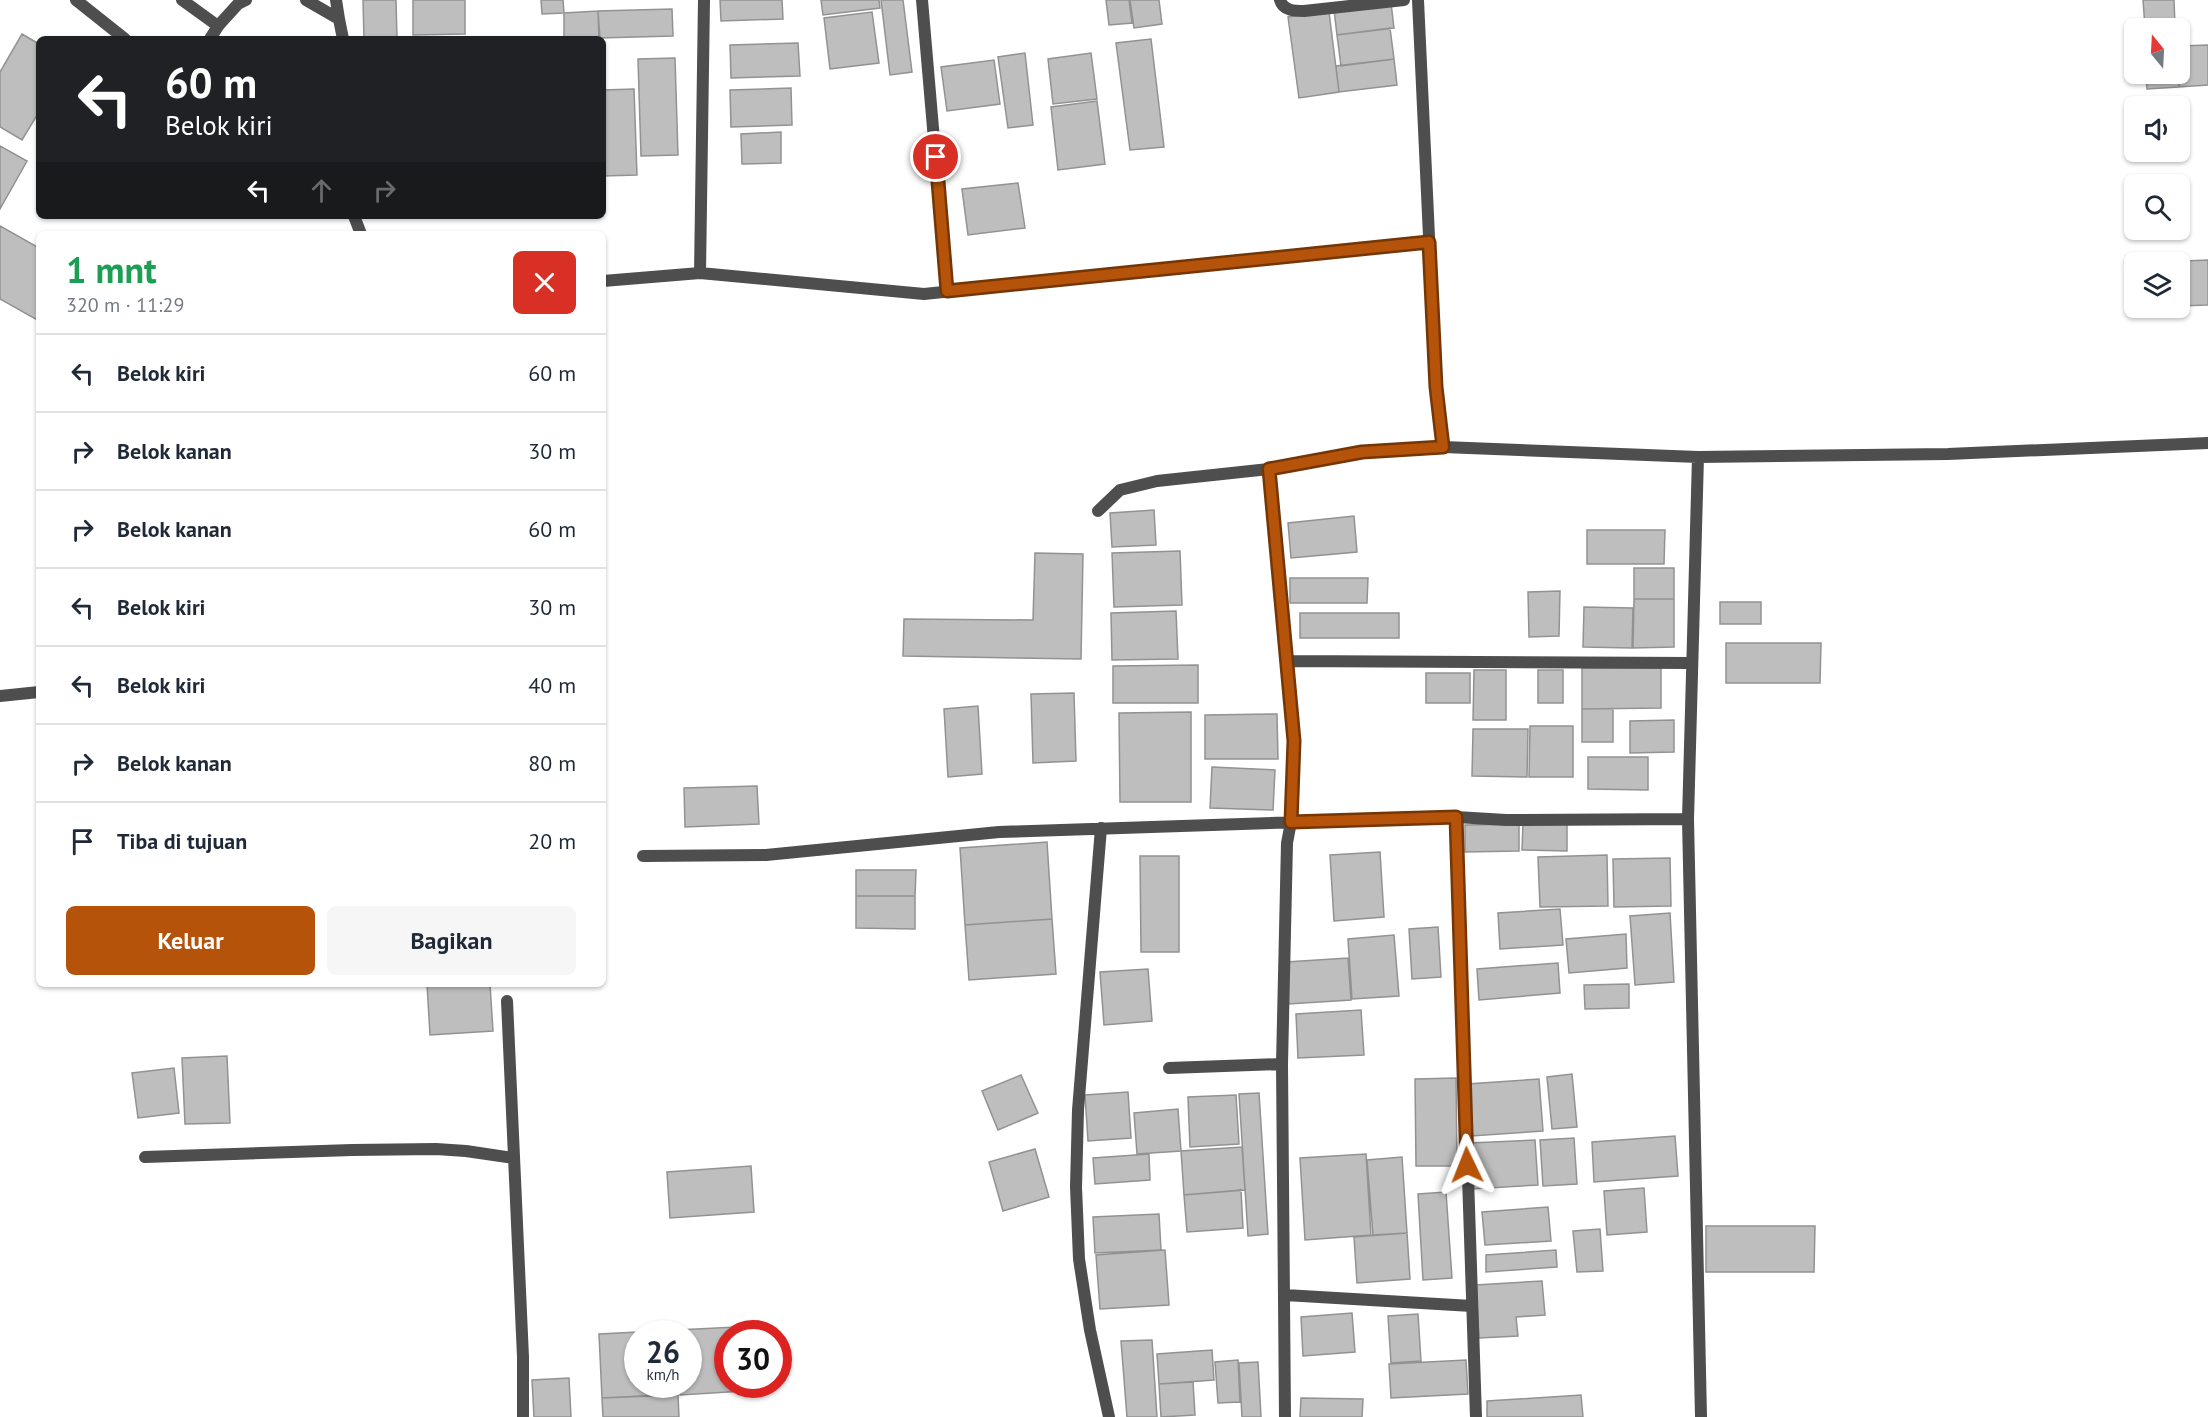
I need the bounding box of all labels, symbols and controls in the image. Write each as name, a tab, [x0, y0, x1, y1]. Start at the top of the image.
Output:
north arrow	[2124, 18, 2190, 84]
map controls	[2124, 18, 2190, 318]
text: 60 m	[165, 55, 257, 110]
icon: left	[66, 60, 144, 138]
button: sound	[2124, 96, 2190, 162]
text: Belok kiri	[165, 108, 273, 142]
pin	[910, 131, 961, 182]
icon: arrive	[919, 140, 952, 173]
icon: left	[242, 174, 275, 207]
icon: ahead	[305, 174, 338, 207]
icon: right	[368, 174, 401, 207]
button: search	[2124, 174, 2190, 240]
text: 1 mnt	[66, 246, 157, 293]
button: close	[513, 251, 576, 314]
button: layers	[2124, 252, 2190, 318]
text: 320 m · 11:29	[66, 292, 184, 318]
icon: left	[66, 357, 99, 390]
text: Belok kiri	[117, 359, 206, 387]
text: 60 m	[528, 359, 576, 387]
icon: right	[66, 435, 99, 468]
text: Belok kanan	[117, 437, 232, 465]
text: 30 m	[528, 437, 576, 465]
icon: right	[66, 513, 99, 546]
text: Belok kanan	[117, 515, 232, 543]
text: 60 m	[528, 515, 576, 543]
icon: left	[66, 591, 99, 624]
text: Belok kiri	[117, 593, 206, 621]
text: 30 m	[528, 593, 576, 621]
icon: left	[66, 669, 99, 702]
text: Belok kiri	[117, 671, 206, 699]
text: 40 m	[528, 671, 576, 699]
icon: right	[66, 747, 99, 780]
text: Belok kanan	[117, 749, 232, 777]
text: 80 m	[528, 749, 576, 777]
icon: arrive	[66, 825, 99, 858]
text: Tiba di tujuan	[117, 827, 247, 855]
text: 20 m	[528, 827, 576, 855]
button: Keluar	[66, 906, 315, 975]
button: Bagikan	[327, 906, 576, 975]
position arrow	[1435, 1133, 1499, 1197]
speed limit sign: 30	[714, 1320, 792, 1398]
text: 26	[646, 1332, 680, 1371]
text: km/h	[647, 1365, 679, 1384]

